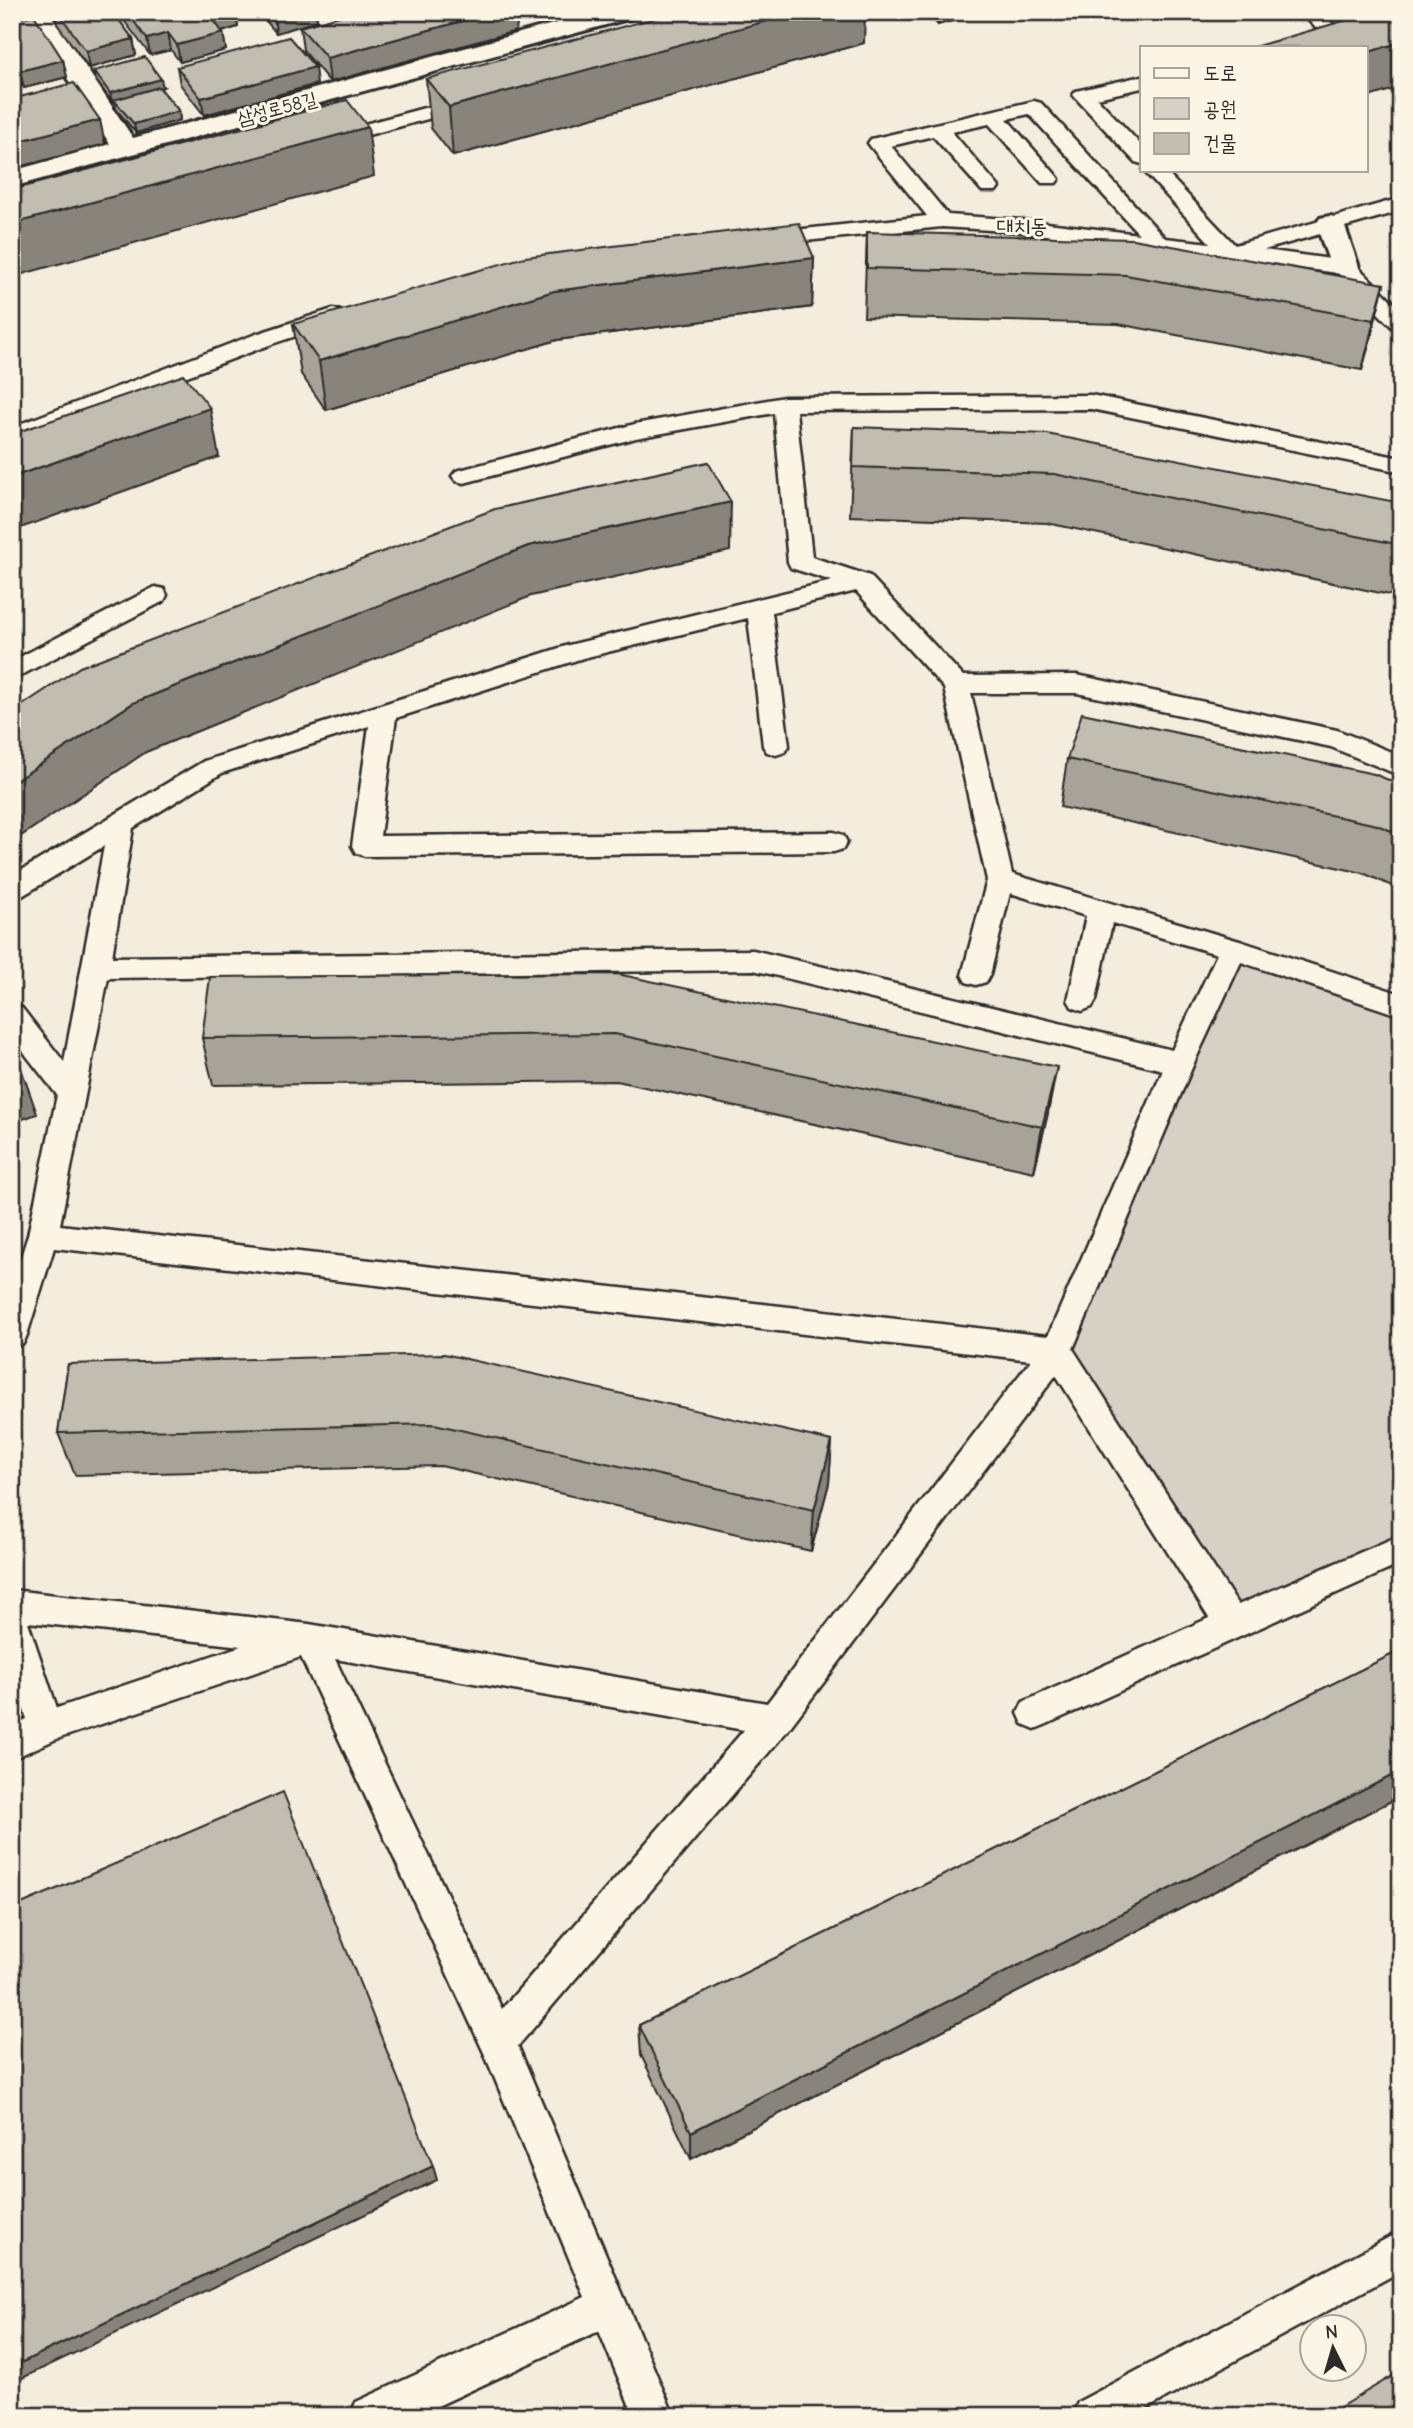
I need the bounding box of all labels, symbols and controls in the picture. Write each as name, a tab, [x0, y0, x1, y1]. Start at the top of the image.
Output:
legend	[1140, 46, 1368, 172]
text: 도로	[1203, 61, 1237, 85]
street label: 삼성로58길	[235, 88, 319, 130]
text: 공원	[1203, 97, 1237, 121]
text: 건물	[1203, 131, 1237, 155]
district label: 대치동	[997, 214, 1047, 238]
north arrow	[1298, 2312, 1368, 2382]
text: N	[1324, 2321, 1339, 2344]

